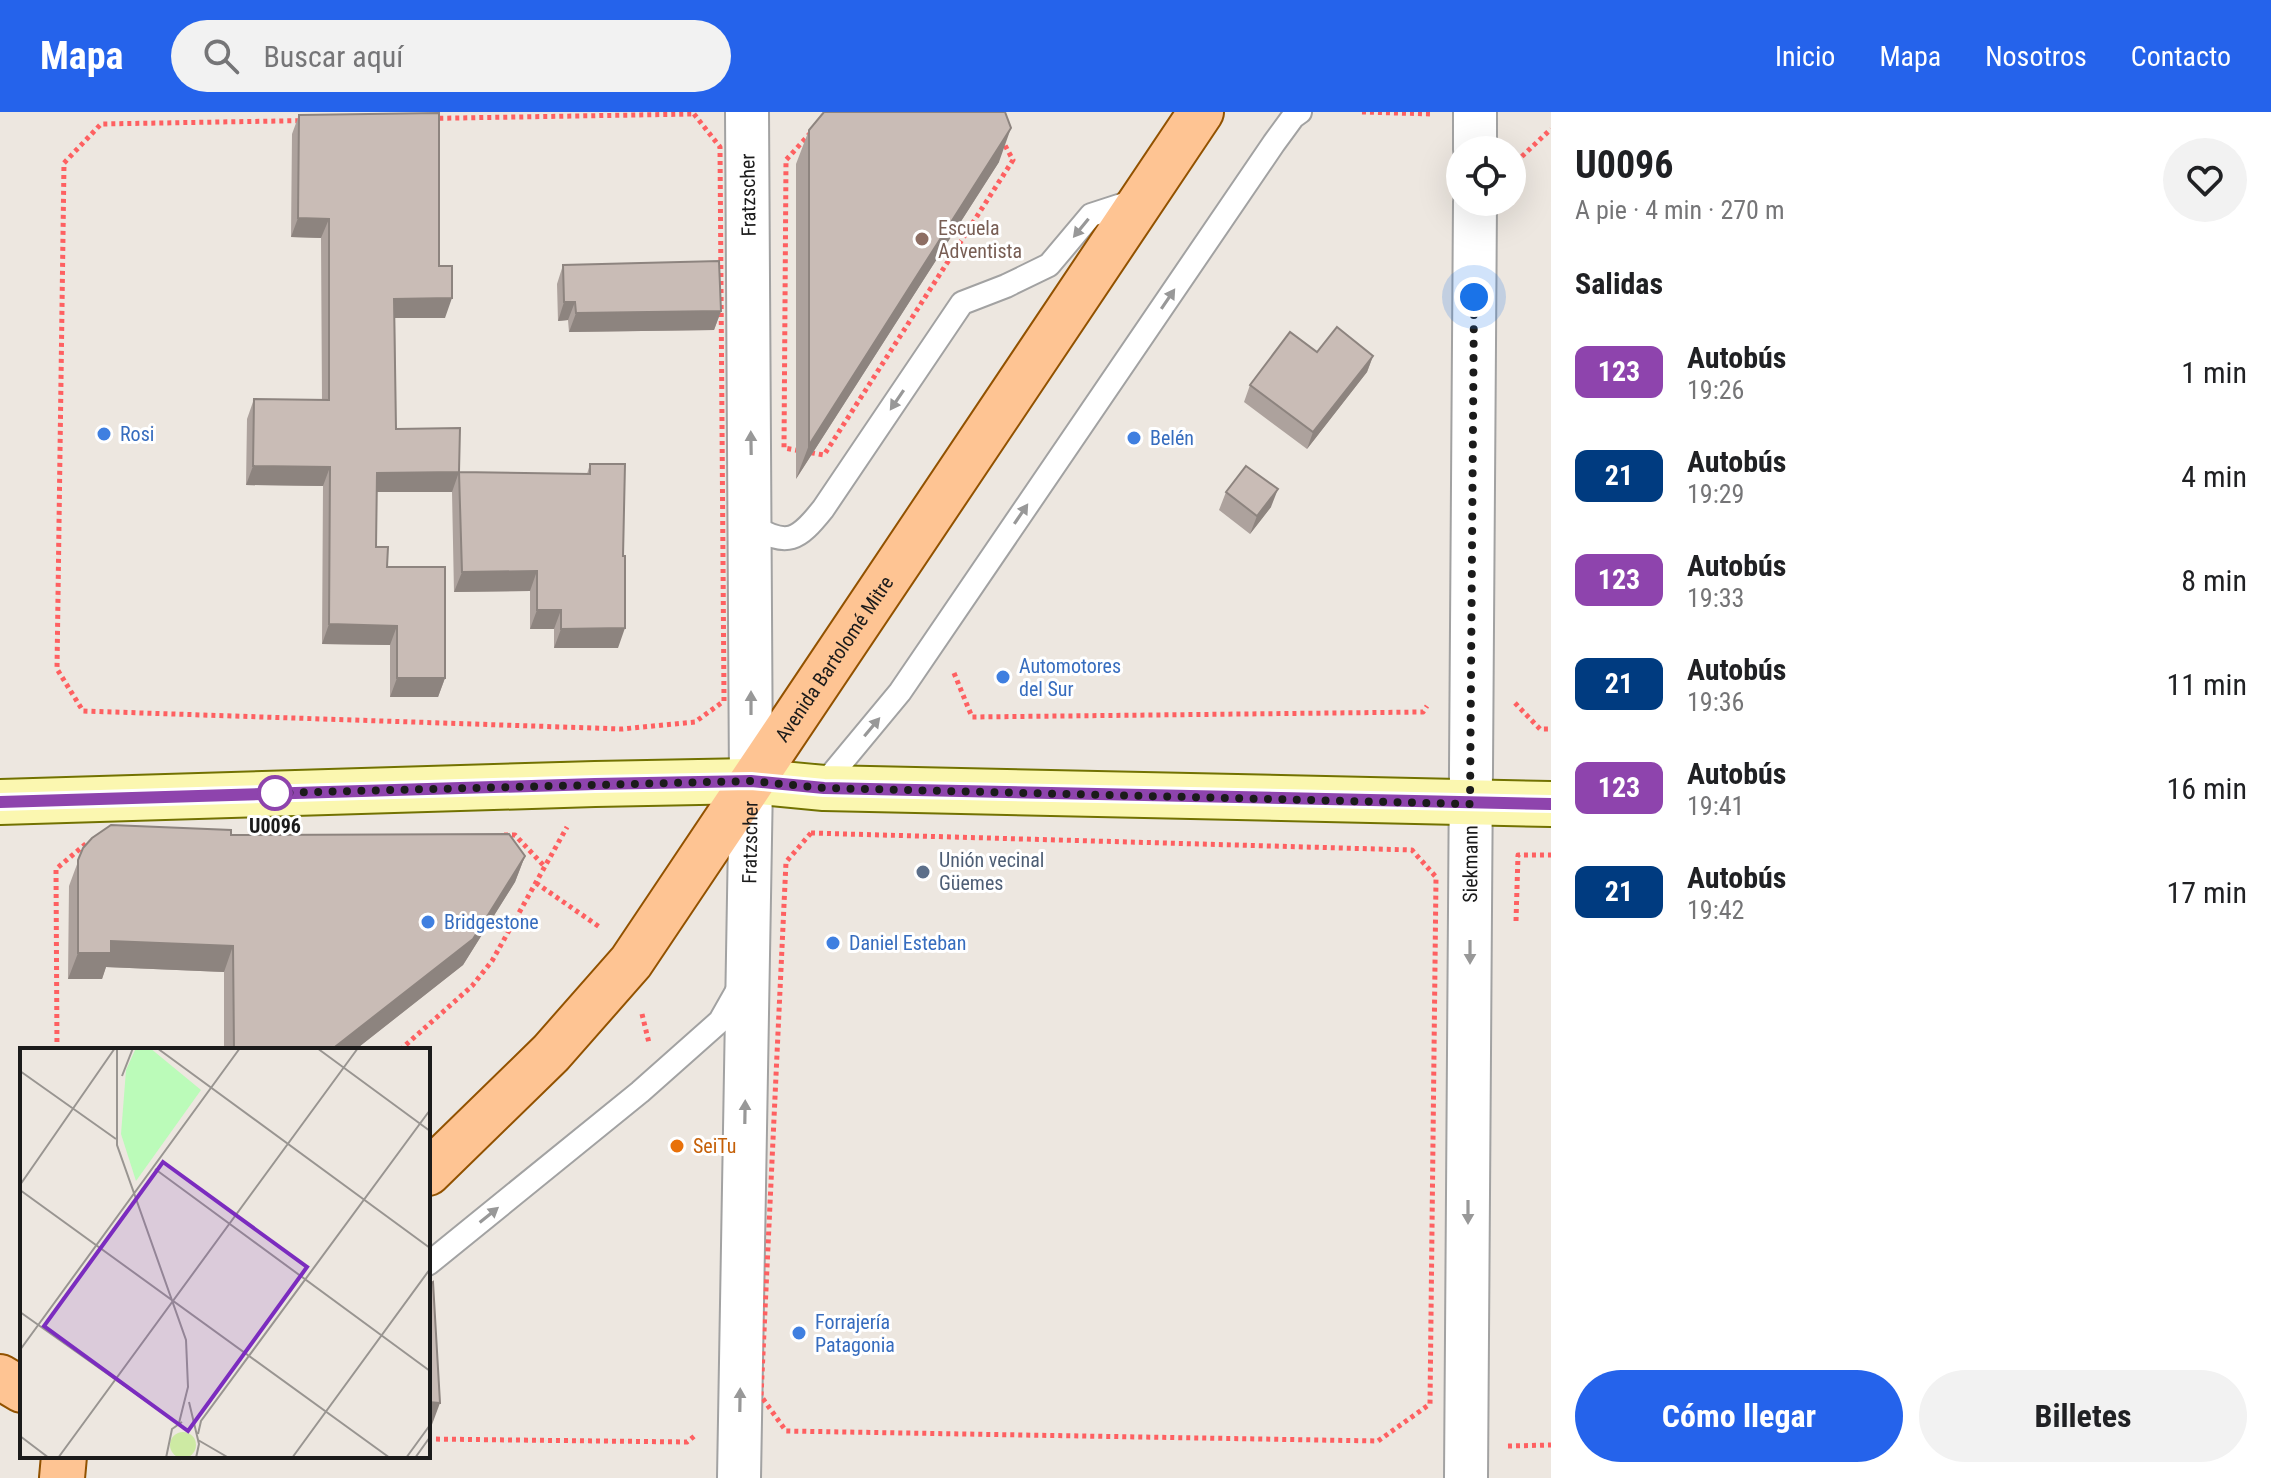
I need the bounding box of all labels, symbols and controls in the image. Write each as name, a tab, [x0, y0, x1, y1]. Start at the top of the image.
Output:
search box	[171, 20, 731, 92]
text: Mapa	[40, 34, 123, 78]
icon: search	[199, 34, 243, 78]
text: Buscar aquí	[263, 39, 403, 74]
text: Inicio	[1775, 40, 1835, 73]
text: Mapa	[1879, 40, 1941, 73]
text: Nosotros	[1985, 40, 2087, 73]
text: Contacto	[2131, 40, 2231, 73]
map controls	[1446, 136, 1526, 216]
button: locate	[1446, 136, 1526, 216]
button: heart	[2163, 138, 2247, 222]
text: U0096	[1575, 143, 1674, 187]
street label: Fratzscher	[735, 153, 761, 237]
text: A pie · 4 min · 270 m	[1575, 195, 1784, 225]
place label: Escuela Adventista	[938, 216, 1022, 263]
one-way arrow	[1073, 218, 1090, 238]
marker: Escuela Adventista	[913, 230, 931, 248]
text: Salidas	[1575, 266, 1663, 301]
your location	[1454, 277, 1494, 317]
one-way arrow	[1160, 289, 1175, 310]
text: Autobús	[1687, 340, 1786, 375]
text: 123	[1598, 355, 1640, 388]
text: 1 min	[2181, 355, 2247, 390]
text: 19:26	[1687, 375, 1744, 405]
one-way arrow	[890, 389, 905, 410]
place label: Rosi	[120, 422, 154, 446]
marker: Rosi	[95, 425, 113, 443]
place label: Belén	[1150, 426, 1194, 450]
marker: Belén	[1125, 429, 1143, 447]
one-way arrow	[744, 430, 757, 455]
text: Autobús	[1687, 444, 1786, 479]
text: 21	[1605, 459, 1633, 492]
text: 4 min	[2181, 459, 2247, 494]
text: 19:29	[1687, 479, 1744, 509]
one-way arrow	[1013, 504, 1028, 525]
text: Autobús	[1687, 548, 1786, 583]
text: 123	[1598, 563, 1640, 596]
text: 8 min	[2181, 563, 2247, 598]
street label: Avenida Bartolomé Mitre	[770, 571, 898, 746]
text: 19:33	[1687, 583, 1744, 613]
text: Autobús	[1687, 652, 1786, 687]
place label: Automotores del Sur	[1019, 654, 1121, 701]
text: 21	[1605, 667, 1633, 700]
text: 11 min	[2166, 667, 2247, 702]
marker: Automotores del Sur	[994, 668, 1012, 686]
text: 19:36	[1687, 687, 1744, 717]
one-way arrow	[745, 690, 757, 715]
one-way arrow	[863, 716, 880, 737]
text: Autobús	[1687, 756, 1786, 791]
text: 123	[1598, 771, 1640, 804]
text: 16 min	[2166, 771, 2247, 806]
marker: U0096	[258, 776, 292, 810]
text: 19:41	[1687, 791, 1744, 821]
street label: Fratzscher	[737, 800, 763, 884]
place label: U0096	[249, 814, 301, 838]
street label: Siekmann	[1458, 825, 1483, 903]
place label: Unión vecinal Güemes	[939, 848, 1044, 895]
text: Autobús	[1687, 860, 1786, 895]
marker: Unión vecinal Güemes	[914, 863, 932, 881]
text: 21	[1605, 875, 1633, 908]
text: 17 min	[2166, 875, 2247, 910]
text: 19:42	[1687, 895, 1744, 925]
place label: Bridgestone	[444, 910, 539, 934]
marker: Bridgestone	[419, 913, 437, 931]
place label: Daniel Esteban	[849, 931, 966, 955]
marker: Daniel Esteban	[824, 934, 842, 952]
one-way arrow	[1464, 940, 1476, 965]
inset map	[20, 1048, 430, 1458]
one-way arrow	[739, 1099, 751, 1124]
place label: SeiTu	[693, 1134, 737, 1158]
marker: SeiTu	[668, 1137, 686, 1155]
one-way arrow	[1462, 1200, 1474, 1225]
one-way arrow	[479, 1207, 499, 1224]
place label: Forrajería Patagonia	[815, 1310, 895, 1357]
marker: Forrajería Patagonia	[790, 1324, 808, 1342]
button: Cómo llegar	[1575, 1370, 1903, 1462]
button: Billetes	[1919, 1370, 2247, 1462]
one-way arrow	[734, 1387, 747, 1412]

